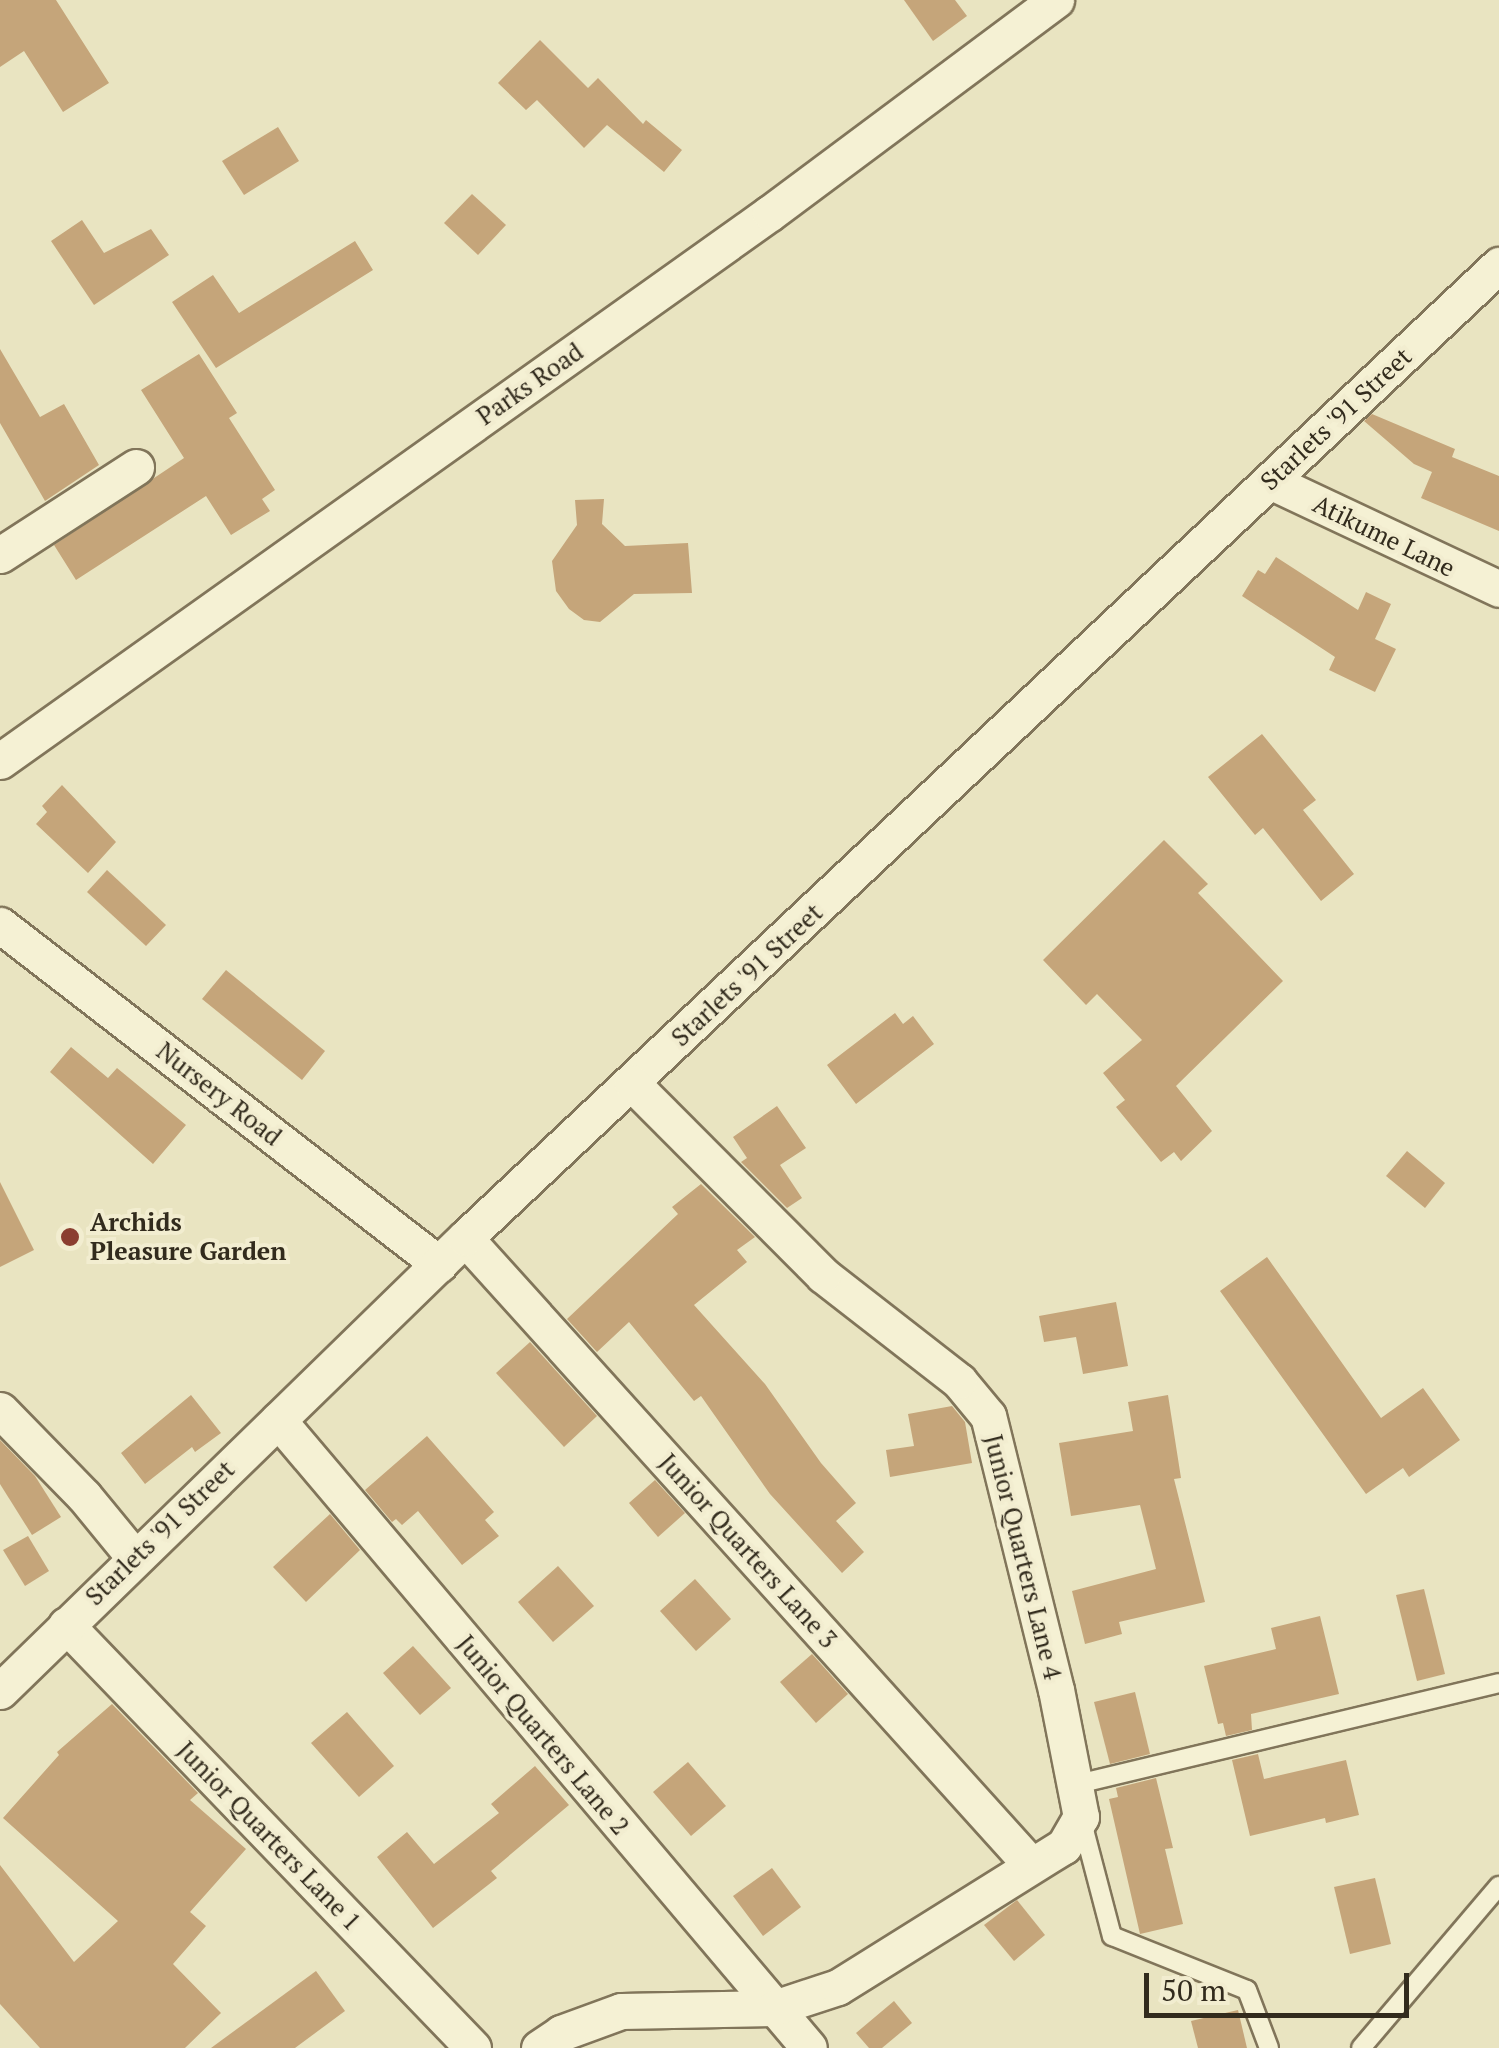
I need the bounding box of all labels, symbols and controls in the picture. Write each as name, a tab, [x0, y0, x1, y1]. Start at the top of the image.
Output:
street label: Parks Road	[471, 337, 589, 431]
street label: Starlets '91 Street	[1254, 341, 1418, 497]
street label: Atikume Lane	[1308, 489, 1460, 583]
street label: Starlets '91 Street	[665, 897, 829, 1053]
street label: Nursery Road	[151, 1036, 287, 1152]
place label: Archids Pleasure Garden	[90, 1208, 286, 1267]
marker: Archids Pleasure Garden	[59, 1226, 81, 1248]
street label: Junior Quarters Lane 4	[978, 1431, 1068, 1683]
street label: Junior Quarters Lane 3	[653, 1448, 843, 1654]
street label: Starlets '91 Street	[79, 1454, 241, 1612]
street label: Junior Quarters Lane 2	[451, 1629, 635, 1841]
street label: Junior Quarters Lane 1	[171, 1735, 367, 1937]
scale bar	[1149, 1953, 1414, 2015]
text: 50 m	[1161, 1970, 1226, 2010]

